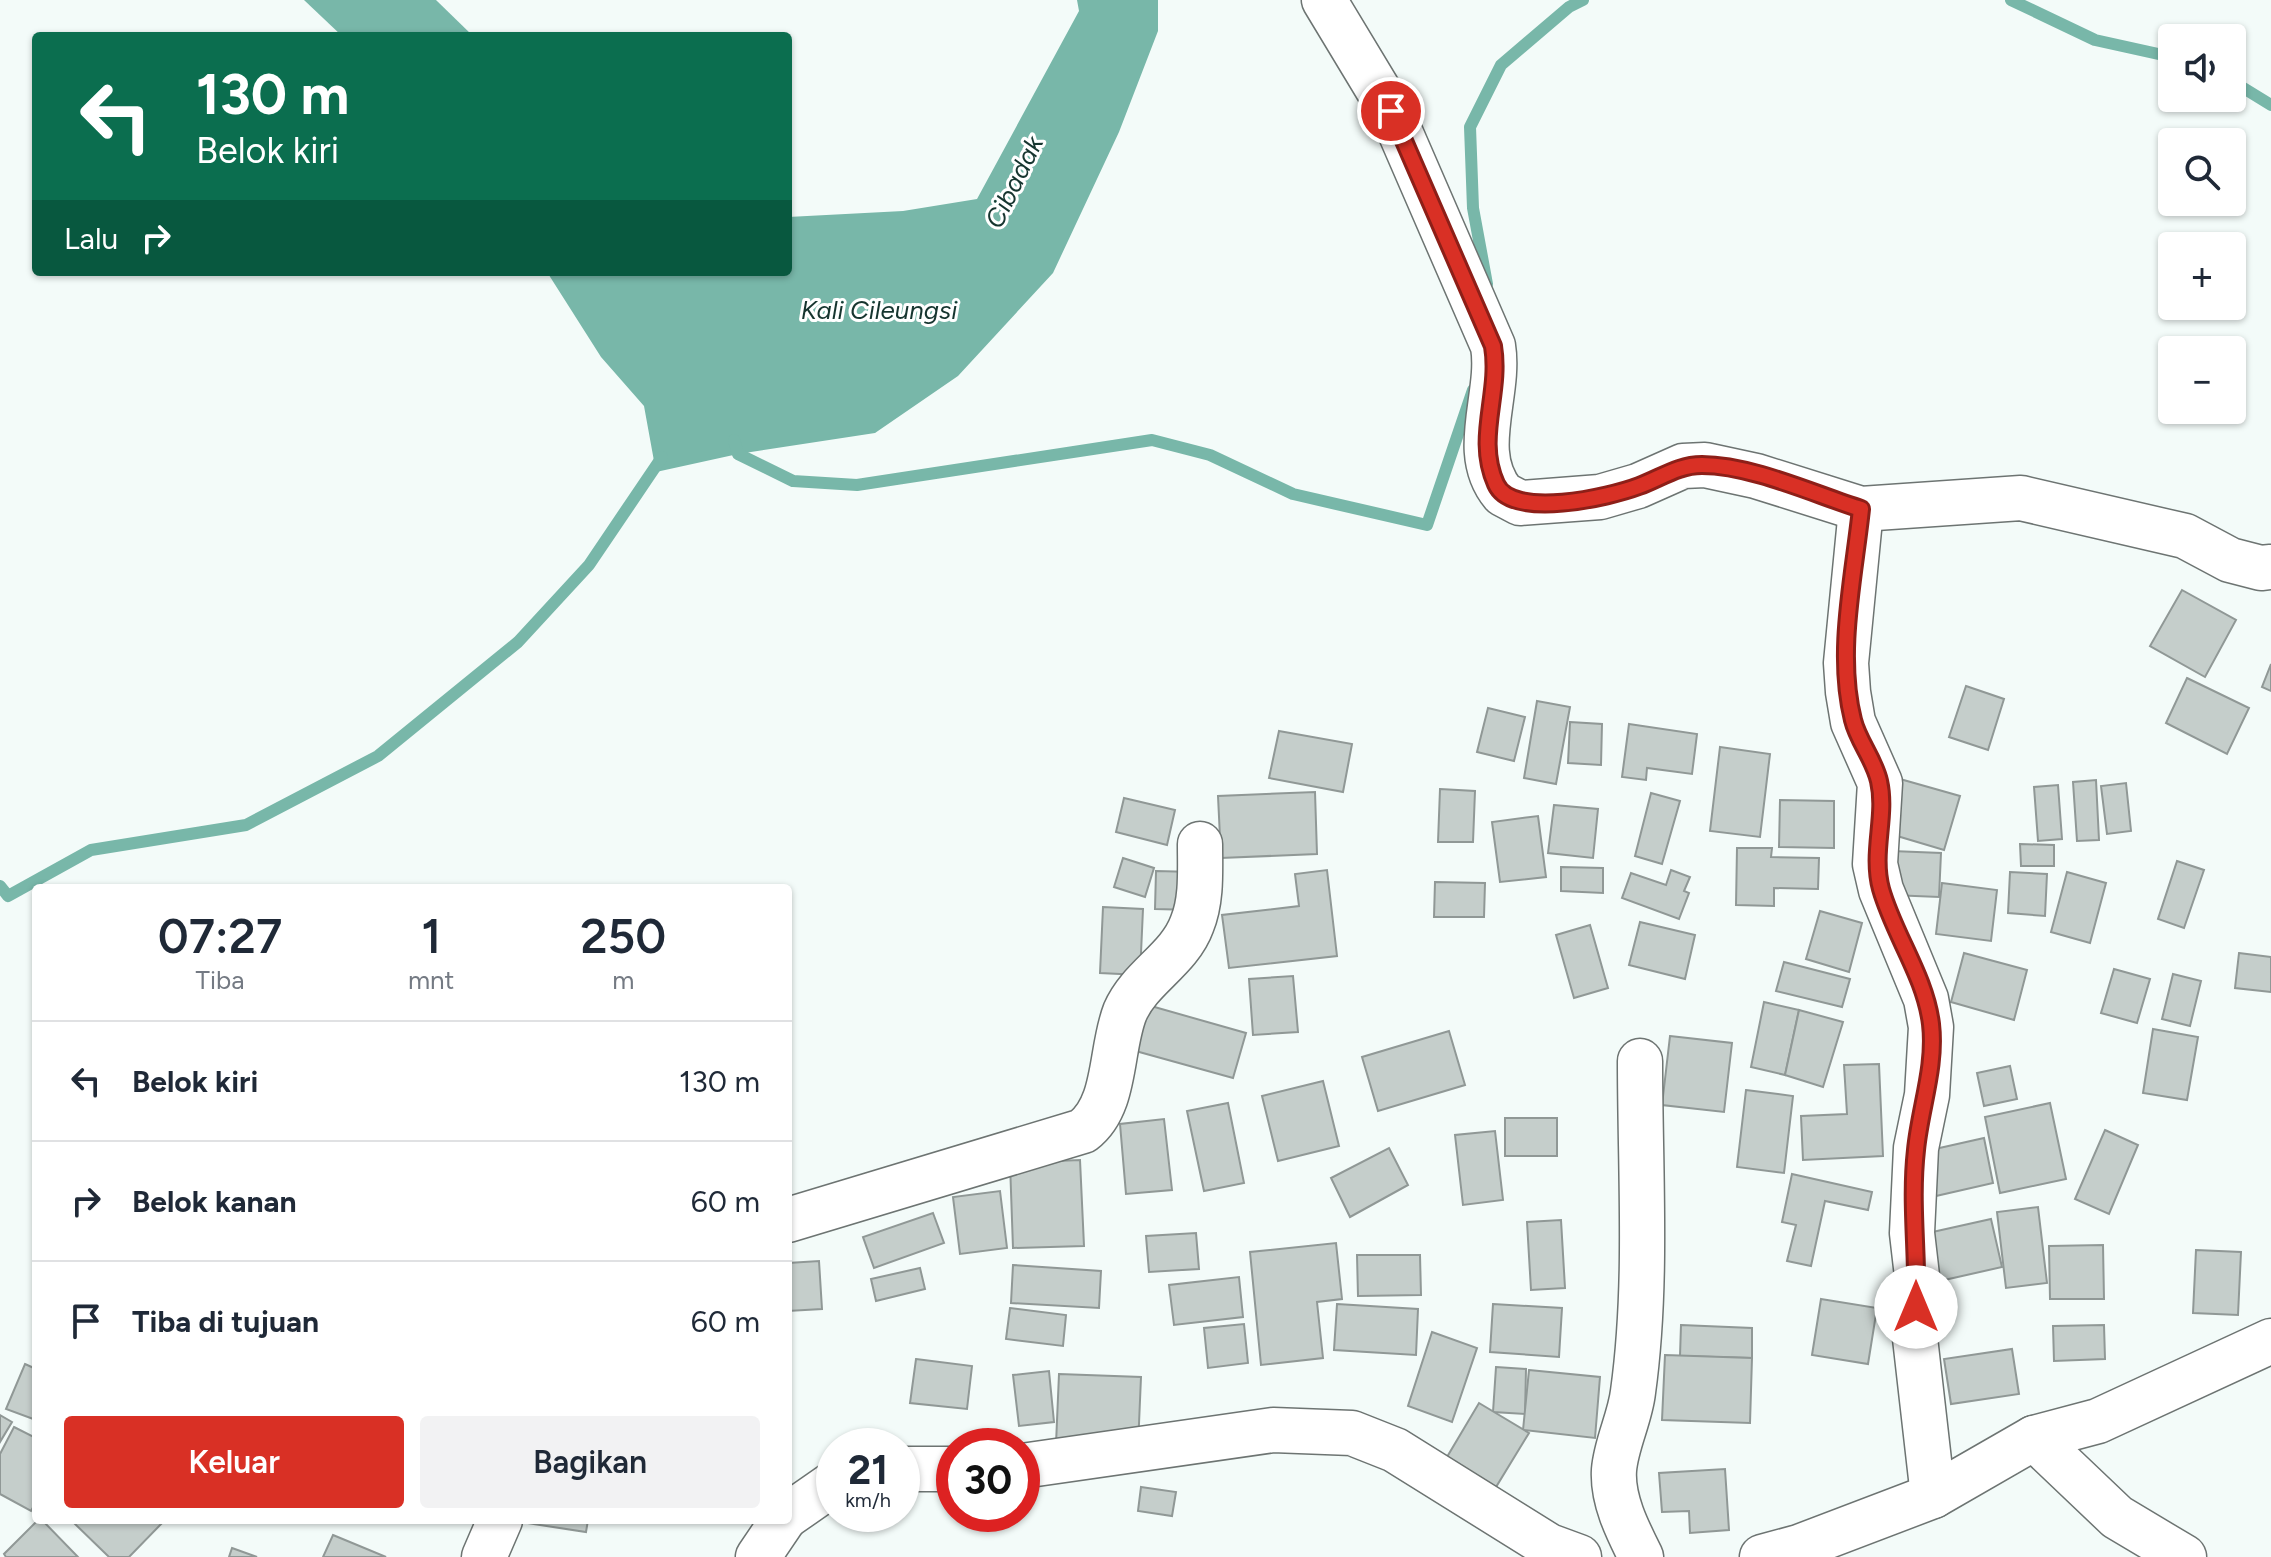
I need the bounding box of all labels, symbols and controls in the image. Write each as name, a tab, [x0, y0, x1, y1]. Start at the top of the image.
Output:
map controls	[2158, 24, 2246, 424]
button: sound	[2158, 24, 2246, 112]
text: 130 m	[196, 61, 349, 128]
icon: left	[64, 64, 168, 168]
pin	[1357, 77, 1425, 145]
icon: arrive	[1369, 89, 1413, 133]
button: search	[2158, 128, 2246, 216]
text: Belok kiri	[196, 129, 339, 172]
water label: Cibadak	[978, 129, 1051, 233]
icon: right	[134, 216, 178, 260]
text: Lalu	[64, 220, 118, 257]
button: +	[2158, 232, 2246, 320]
water label: Kali Cileungsi	[801, 294, 958, 326]
button: −	[2158, 336, 2246, 424]
text: 07:27	[158, 907, 282, 965]
text: 1	[421, 907, 441, 965]
text: 250	[580, 907, 666, 965]
text: Tiba	[196, 964, 244, 996]
text: mnt	[408, 964, 454, 996]
text: m	[612, 964, 634, 996]
icon: left	[64, 1059, 108, 1103]
text: Belok kiri	[132, 1063, 258, 1100]
text: 130 m	[679, 1063, 760, 1100]
icon: right	[64, 1179, 108, 1223]
text: Belok kanan	[132, 1183, 297, 1220]
text: 60 m	[691, 1183, 760, 1220]
position arrow	[1874, 1265, 1958, 1349]
icon: arrive	[64, 1299, 108, 1343]
text: Tiba di tujuan	[132, 1303, 319, 1340]
text: 60 m	[691, 1303, 760, 1340]
button: Keluar	[64, 1416, 404, 1508]
button: Bagikan	[420, 1416, 760, 1508]
speed limit sign: 30	[936, 1428, 1040, 1532]
text: 21	[848, 1446, 888, 1494]
text: km/h	[845, 1488, 891, 1512]

